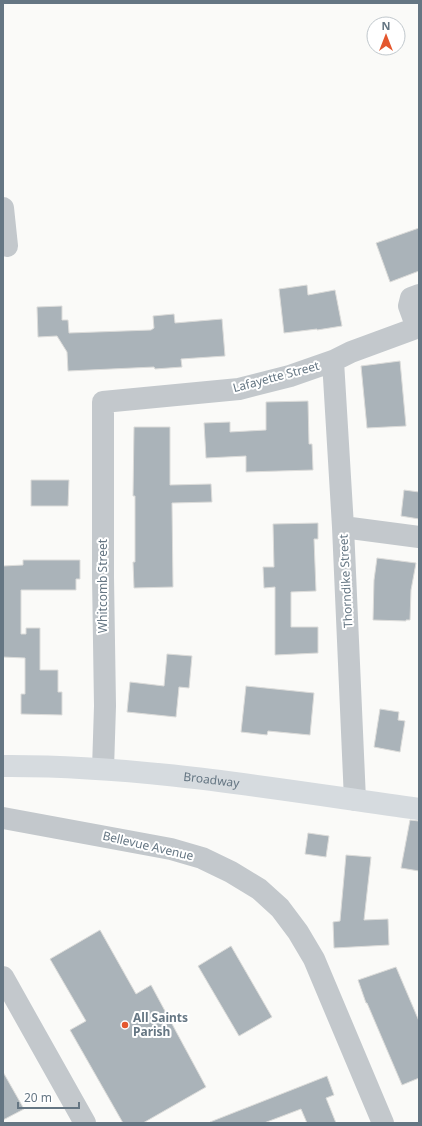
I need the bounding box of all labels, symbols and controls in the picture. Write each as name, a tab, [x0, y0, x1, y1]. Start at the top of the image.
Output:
north arrow	[366, 16, 406, 56]
text: N	[382, 18, 390, 33]
street label: Lafayette Street	[231, 357, 322, 396]
street label: Thorndike Street	[335, 533, 356, 628]
street label: Whitcomb Street	[94, 538, 111, 633]
street label: Broadway	[183, 768, 241, 792]
street label: Bellevue Avenue	[101, 827, 195, 864]
place label: All Saints Parish	[133, 1009, 188, 1040]
marker: All Saints Parish	[120, 1020, 130, 1030]
scale bar	[18, 1084, 79, 1110]
text: 20 m	[24, 1089, 52, 1106]

